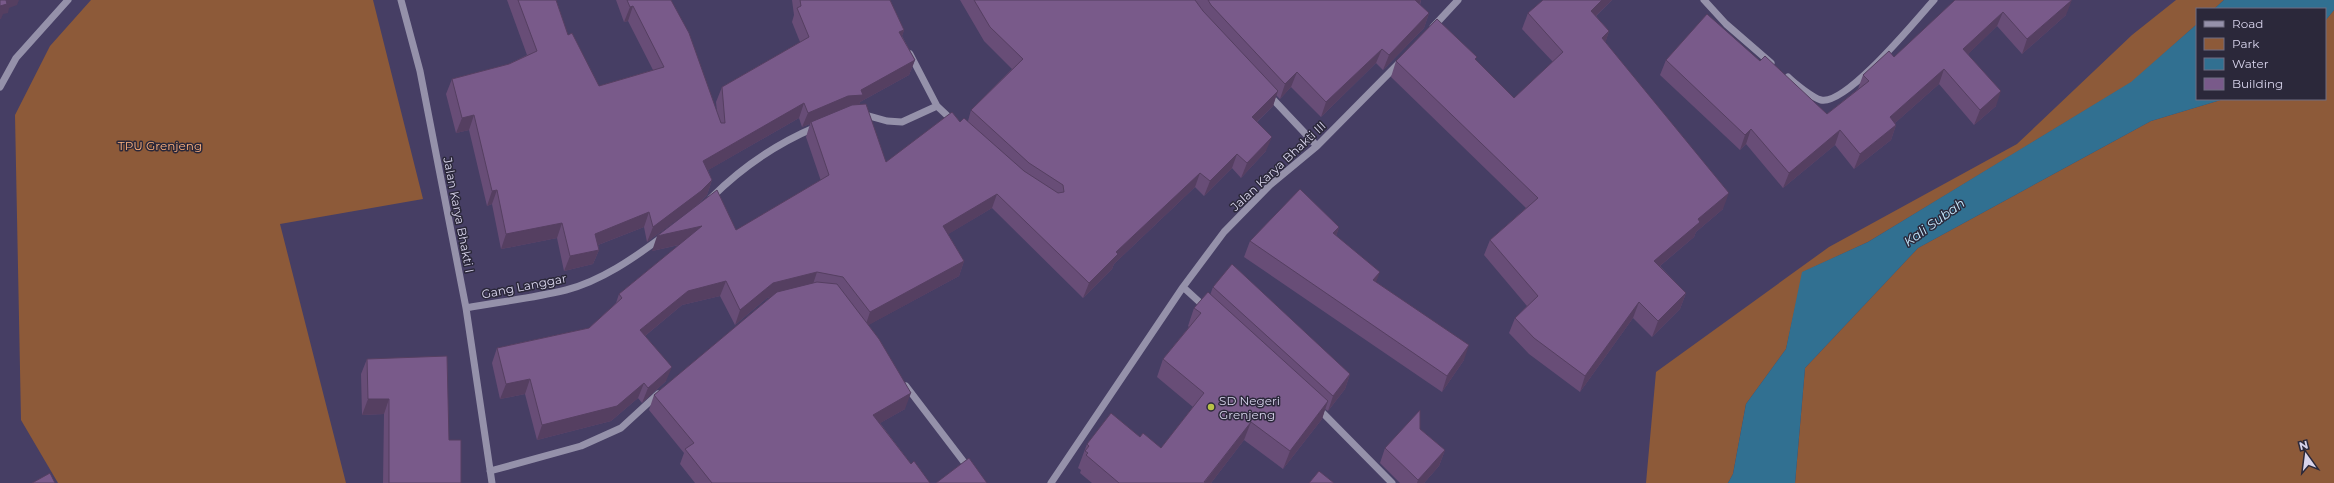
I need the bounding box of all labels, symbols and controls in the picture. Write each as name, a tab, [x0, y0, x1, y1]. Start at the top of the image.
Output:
legend	[2196, 8, 2326, 100]
text: Road	[2232, 16, 2263, 31]
text: Park	[2232, 36, 2260, 51]
text: Water	[2232, 56, 2269, 71]
text: Building	[2232, 76, 2283, 91]
street label: Jalan Karya Bhakti III	[1226, 118, 1329, 215]
park label: TPU Grenjeng	[118, 138, 202, 153]
street label: Jalan Karya Bhakti I	[440, 155, 478, 274]
water label: Kali Subah	[1900, 195, 1968, 249]
street label: Gang Langgar	[480, 270, 568, 302]
place label: SD Negeri Grenjeng	[1219, 393, 1280, 422]
marker: SD Negeri Grenjeng	[1206, 402, 1216, 412]
north arrow	[2286, 435, 2326, 475]
text: N	[2298, 437, 2310, 453]

